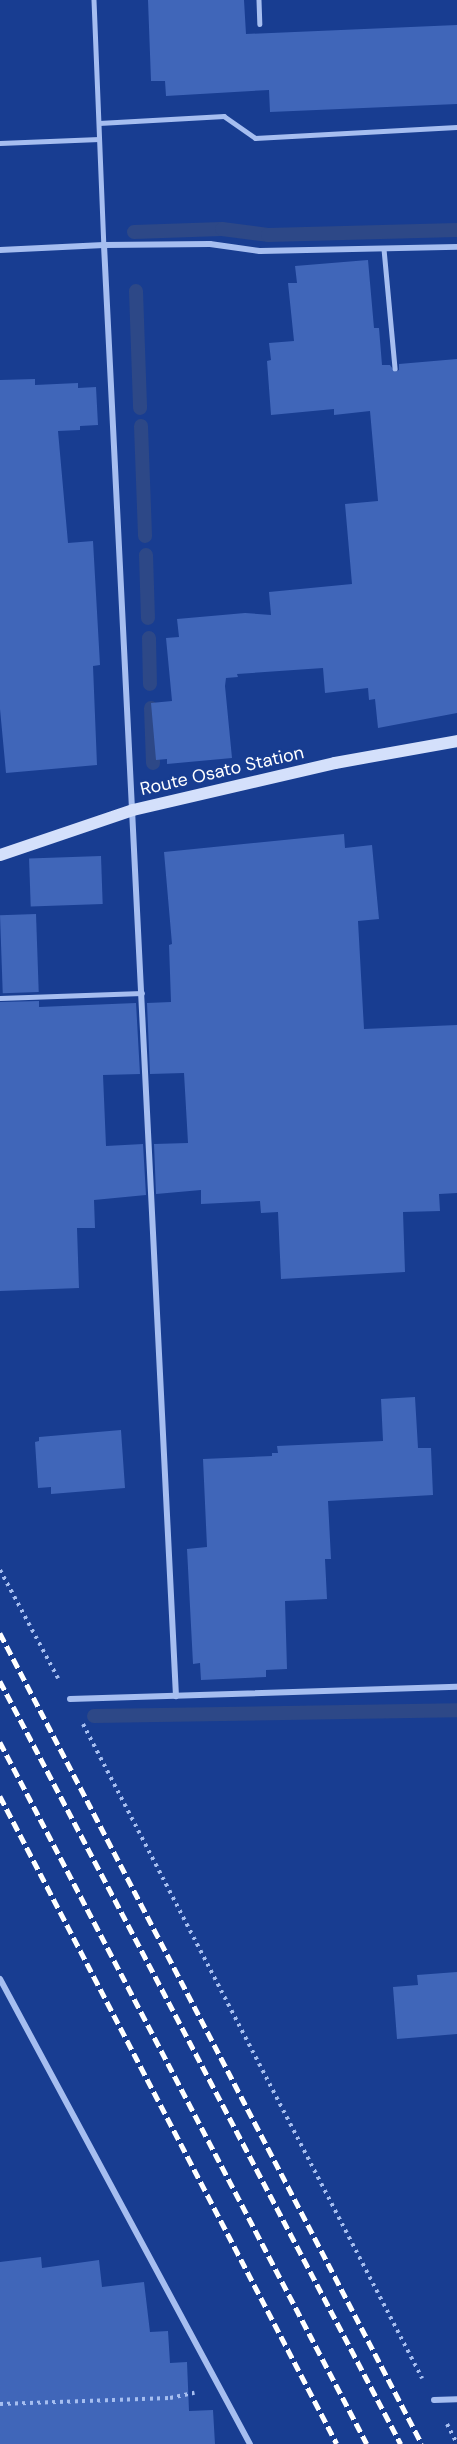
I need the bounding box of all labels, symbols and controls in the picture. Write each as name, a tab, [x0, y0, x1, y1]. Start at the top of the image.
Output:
street label: Route Osato Station	[138, 742, 306, 800]

